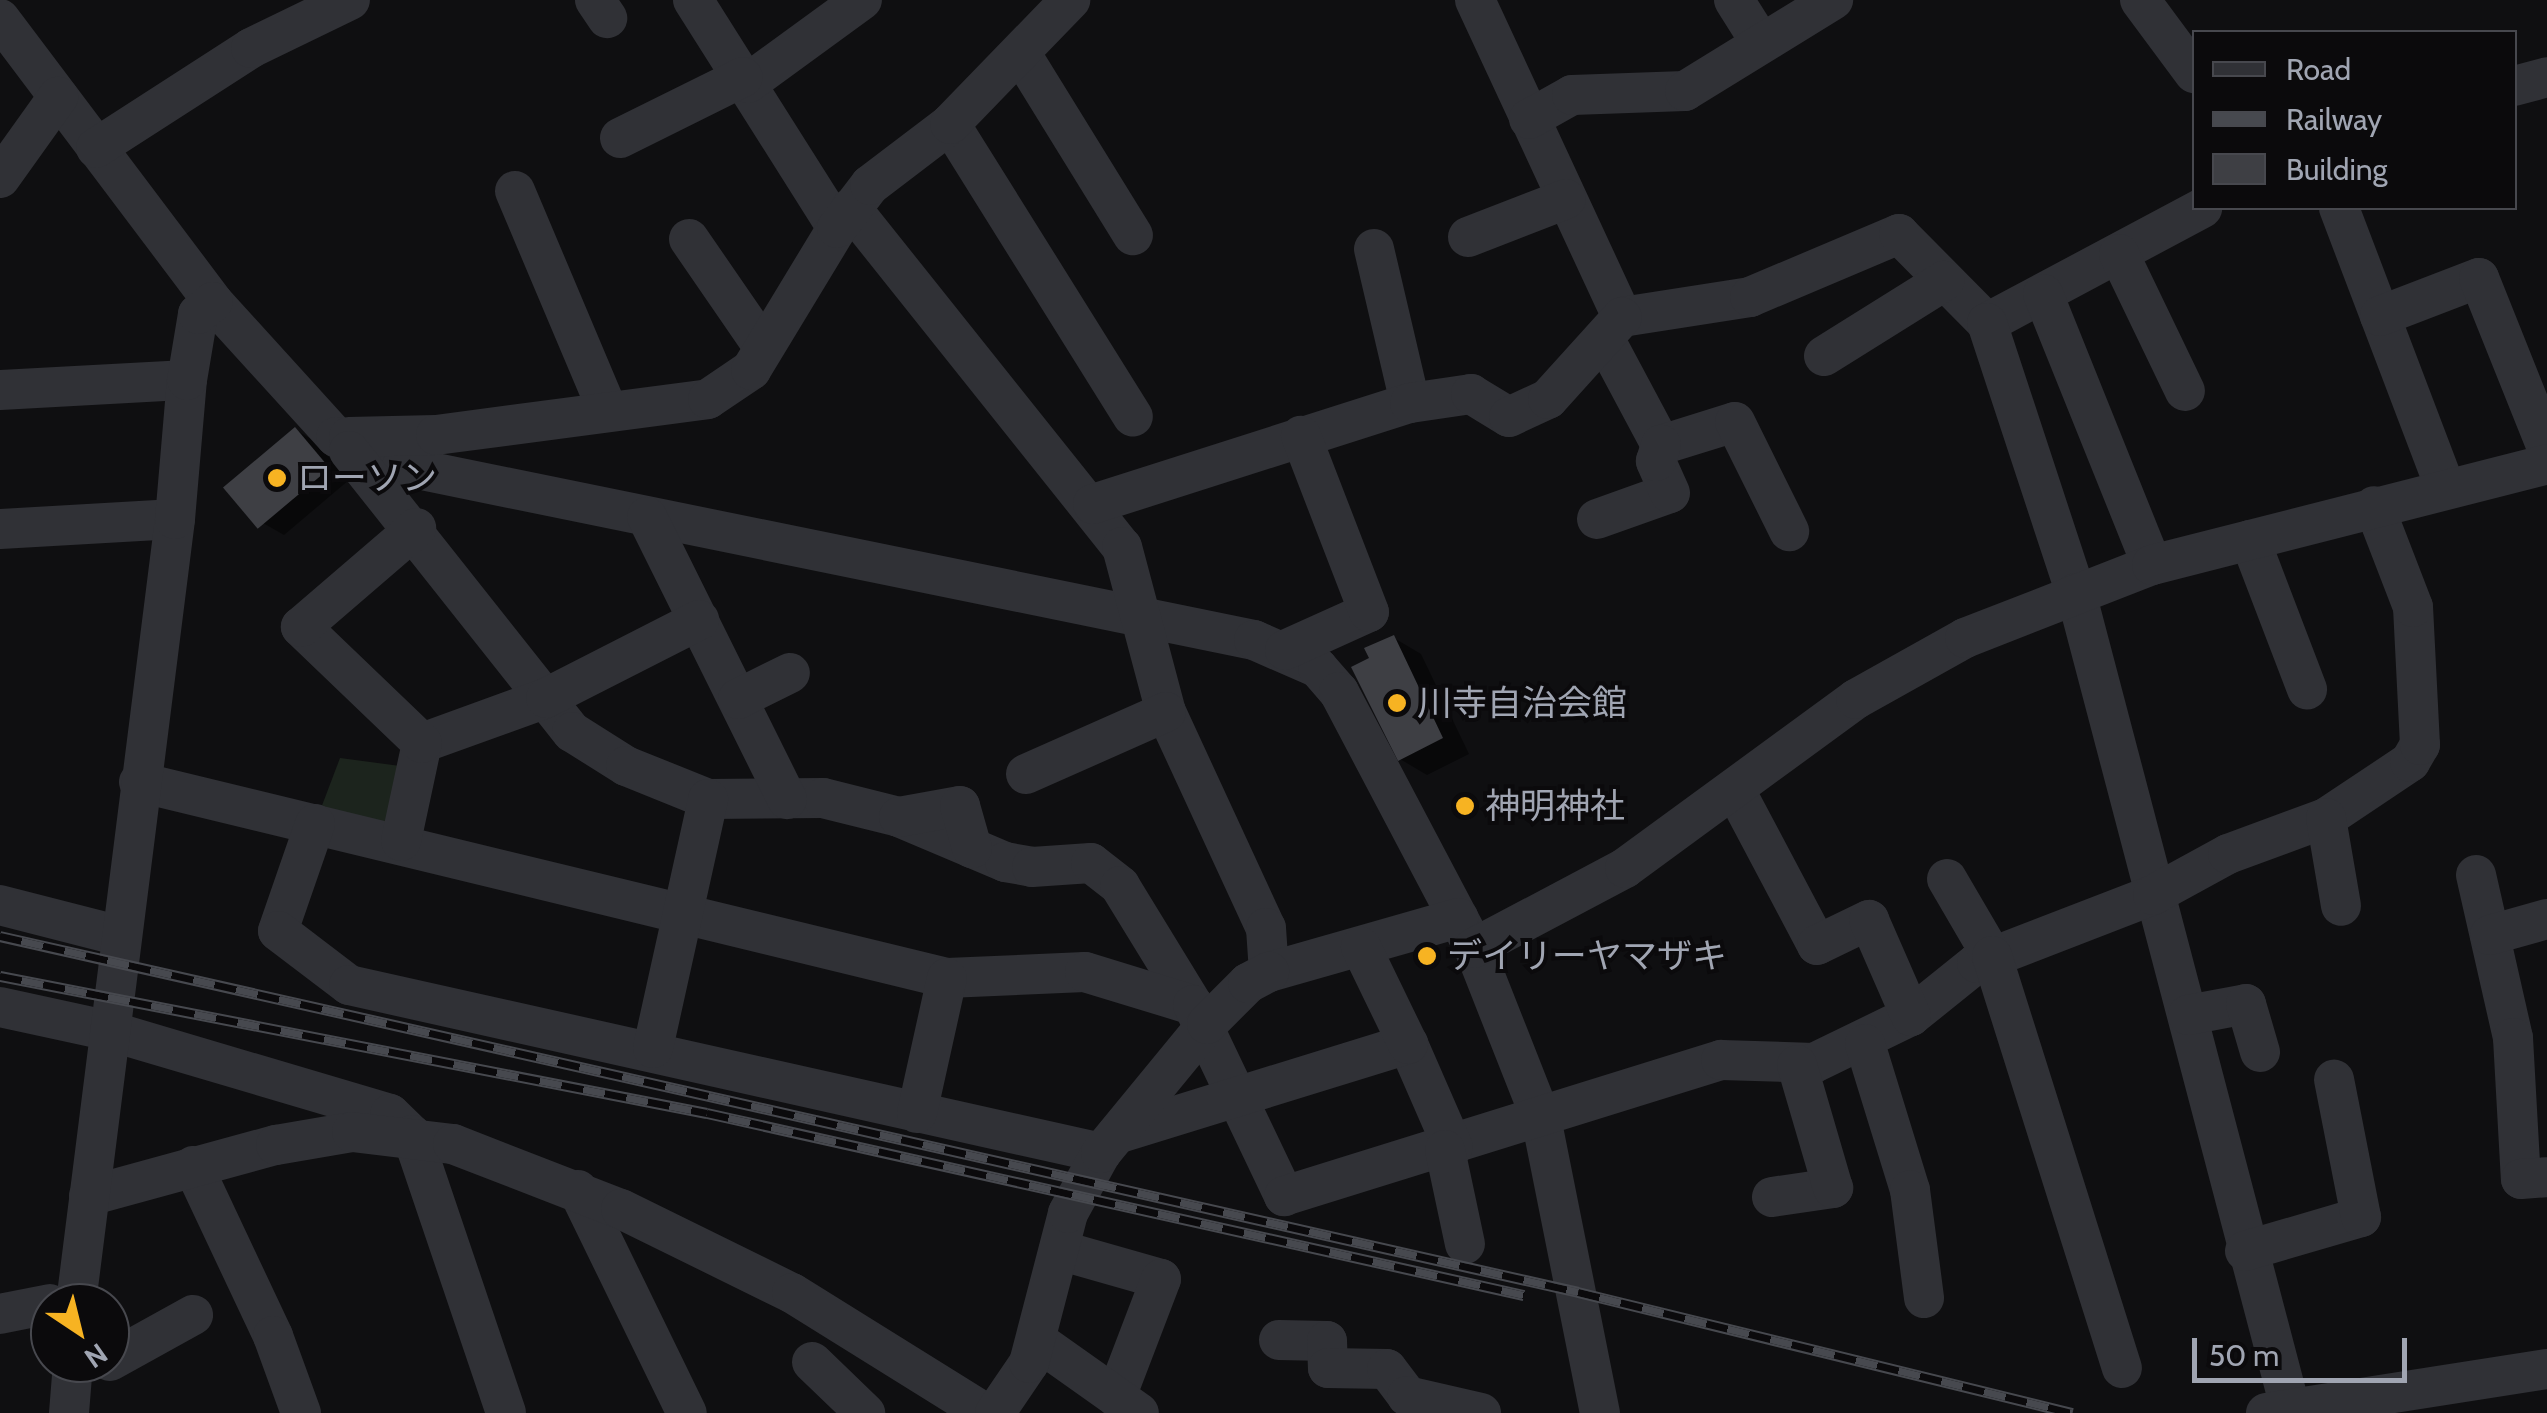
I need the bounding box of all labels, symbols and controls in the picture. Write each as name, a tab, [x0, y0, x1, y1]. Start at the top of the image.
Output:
legend	[2192, 30, 2517, 210]
text: Road	[2286, 51, 2351, 88]
text: Railway	[2286, 101, 2382, 138]
text: Building	[2286, 151, 2388, 188]
place label: ローソン	[297, 457, 437, 499]
marker: ローソン	[266, 467, 288, 489]
place label: 川寺自治会館	[1417, 682, 1627, 724]
marker: 川寺自治会館	[1386, 692, 1408, 714]
place label: 神明神社	[1485, 785, 1625, 827]
marker: 神明神社	[1454, 795, 1476, 817]
place label: デイリーヤマザキ	[1447, 935, 1727, 977]
marker: デイリーヤマザキ	[1416, 945, 1438, 967]
north arrow	[30, 1283, 130, 1383]
scale bar	[2197, 1318, 2412, 1380]
text: N	[78, 1336, 114, 1376]
text: 50 m	[2209, 1337, 2279, 1374]

